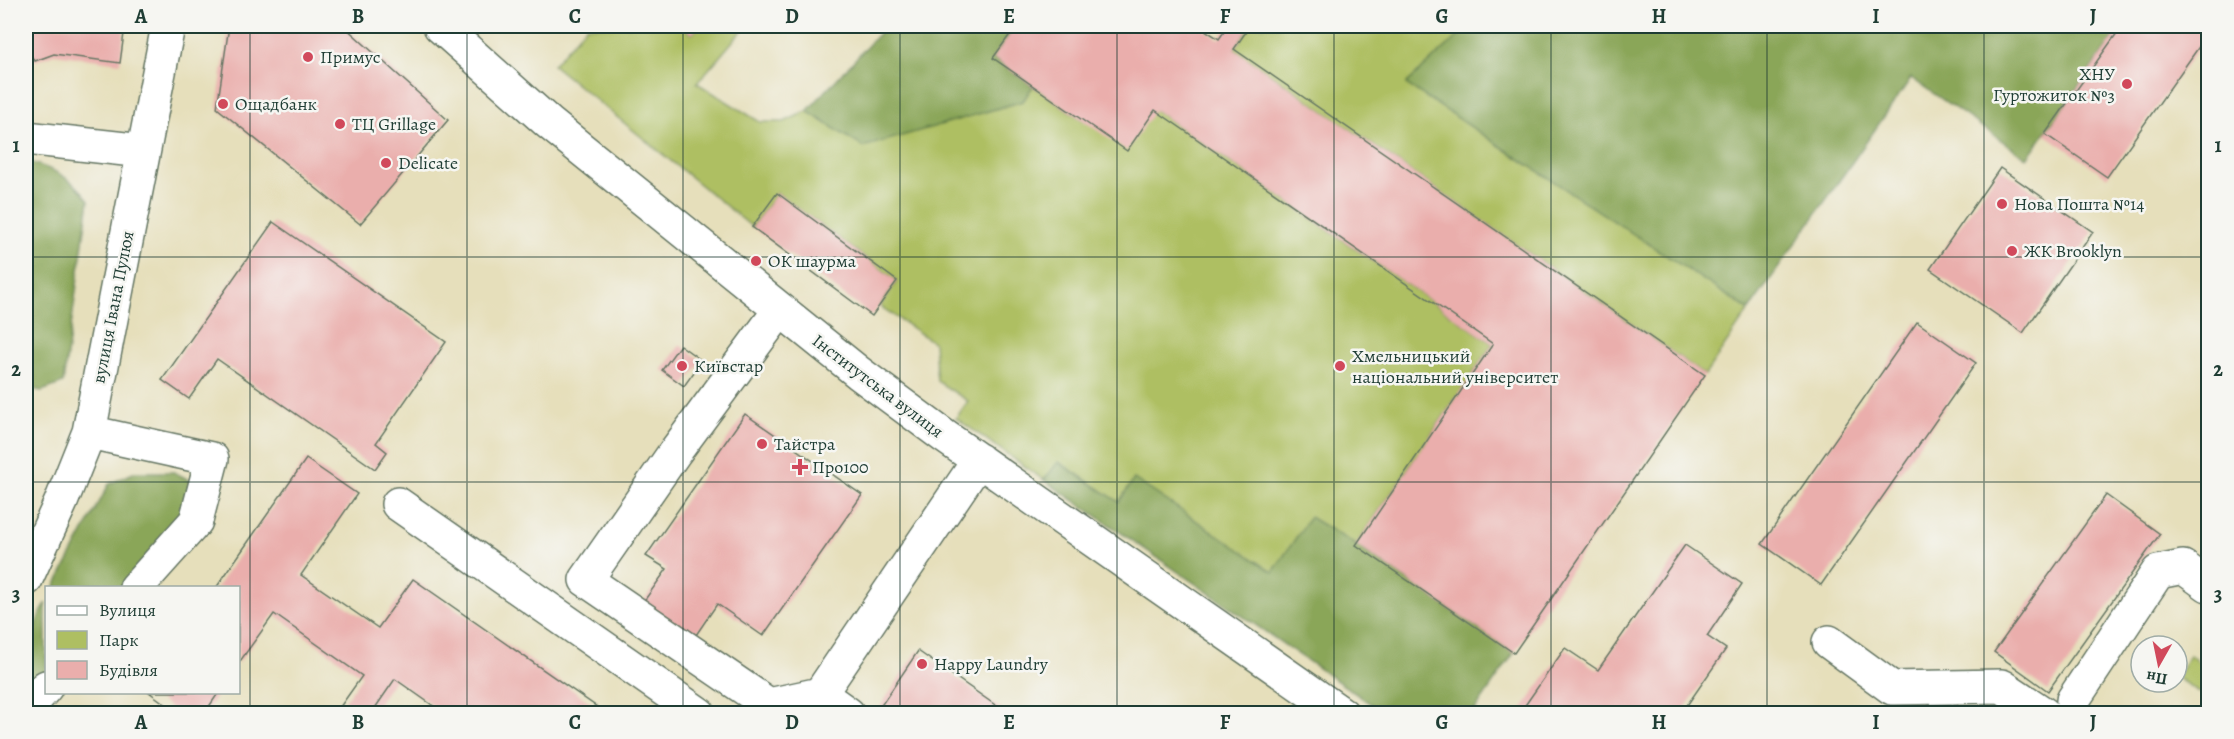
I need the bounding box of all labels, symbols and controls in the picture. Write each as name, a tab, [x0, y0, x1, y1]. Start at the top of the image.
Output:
text: A	[134, 3, 148, 30]
text: B	[352, 3, 364, 30]
text: C	[569, 3, 581, 30]
text: D	[785, 3, 799, 30]
text: E	[1003, 3, 1015, 30]
text: F	[1220, 3, 1231, 30]
text: G	[1435, 3, 1449, 30]
text: H	[1652, 3, 1667, 30]
text: I	[1872, 3, 1880, 30]
text: J	[2090, 3, 2097, 30]
place label: Примус	[320, 45, 381, 69]
marker: Примус	[301, 50, 315, 64]
place label: ХНУ Гуртожиток №3	[1993, 62, 2116, 107]
marker: ХНУ Гуртожиток №3	[2120, 77, 2134, 91]
place label: Ощадбанк	[235, 92, 317, 116]
marker: Ощадбанк	[216, 97, 230, 111]
place label: ТЦ Grillage	[352, 112, 436, 136]
marker: ТЦ Grillage	[333, 117, 347, 131]
text: 1	[12, 132, 20, 159]
text: 1	[2214, 132, 2222, 159]
place label: Delicate	[398, 151, 458, 175]
marker: Delicate	[379, 156, 393, 170]
place label: Нова Пошта №14	[2014, 192, 2144, 216]
marker: Нова Пошта №14	[1995, 197, 2009, 211]
street label: вулиця Івана Пулюя	[86, 229, 140, 385]
place label: ЖК Brooklyn	[2024, 239, 2122, 263]
marker: ЖК Brooklyn	[2005, 244, 2019, 258]
place label: ОК шаурма	[768, 249, 857, 273]
marker: ОК шаурма	[749, 254, 763, 268]
street label: Інститутська вулиця	[807, 329, 949, 443]
place label: Хмельницький національний університет	[1352, 344, 1558, 389]
place label: Київстар	[694, 354, 763, 378]
text: 2	[11, 356, 21, 383]
text: 2	[2213, 356, 2223, 383]
marker: Київстар	[675, 359, 689, 373]
marker: Хмельницький національний університет	[1333, 359, 1347, 373]
place label: Тайстра	[774, 432, 836, 456]
marker: Тайстра	[755, 437, 769, 451]
place label: Про100	[812, 455, 869, 479]
marker: Про100	[793, 460, 807, 474]
text: 3	[12, 581, 20, 608]
text: 3	[2214, 581, 2222, 608]
legend	[45, 586, 240, 694]
text: Вулиця	[99, 598, 156, 622]
text: Парк	[99, 628, 139, 652]
north arrow	[2129, 634, 2189, 694]
place label: Happy Laundry	[934, 652, 1049, 676]
marker: Happy Laundry	[915, 657, 929, 671]
text: Будівля	[99, 658, 158, 682]
text: Пн	[2145, 665, 2169, 690]
text: A	[134, 709, 148, 736]
text: B	[352, 709, 364, 736]
text: C	[569, 709, 581, 736]
text: D	[785, 709, 799, 736]
text: E	[1003, 709, 1015, 736]
text: F	[1220, 709, 1231, 736]
text: G	[1435, 709, 1449, 736]
text: H	[1652, 709, 1667, 736]
text: I	[1872, 709, 1880, 736]
text: J	[2090, 709, 2097, 736]

